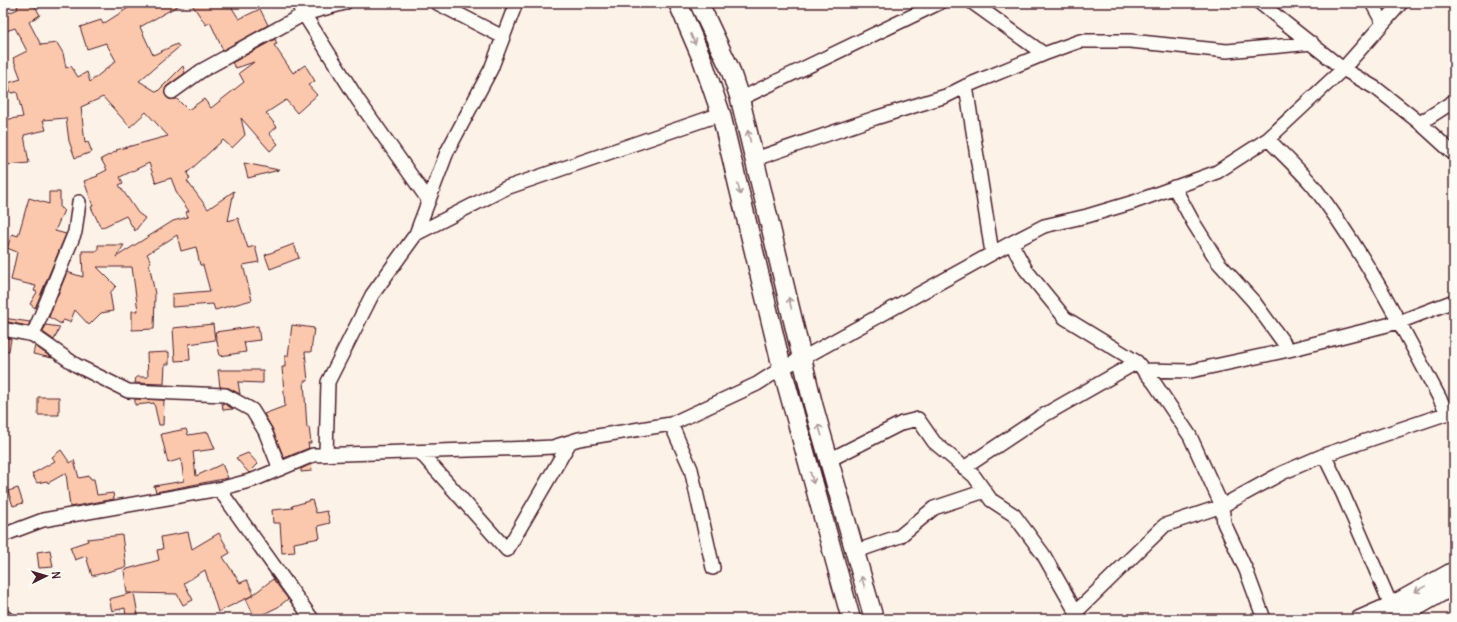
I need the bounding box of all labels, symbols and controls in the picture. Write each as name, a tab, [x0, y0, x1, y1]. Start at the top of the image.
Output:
one-way arrow	[690, 32, 698, 44]
one-way arrow	[745, 130, 752, 143]
one-way arrow	[736, 183, 744, 196]
one-way arrow	[785, 297, 793, 310]
one-way arrow	[816, 423, 823, 436]
one-way arrow	[809, 472, 817, 485]
north arrow	[26, 556, 66, 596]
text: N	[49, 571, 63, 580]
one-way arrow	[859, 575, 866, 588]
one-way arrow	[1414, 585, 1426, 593]

